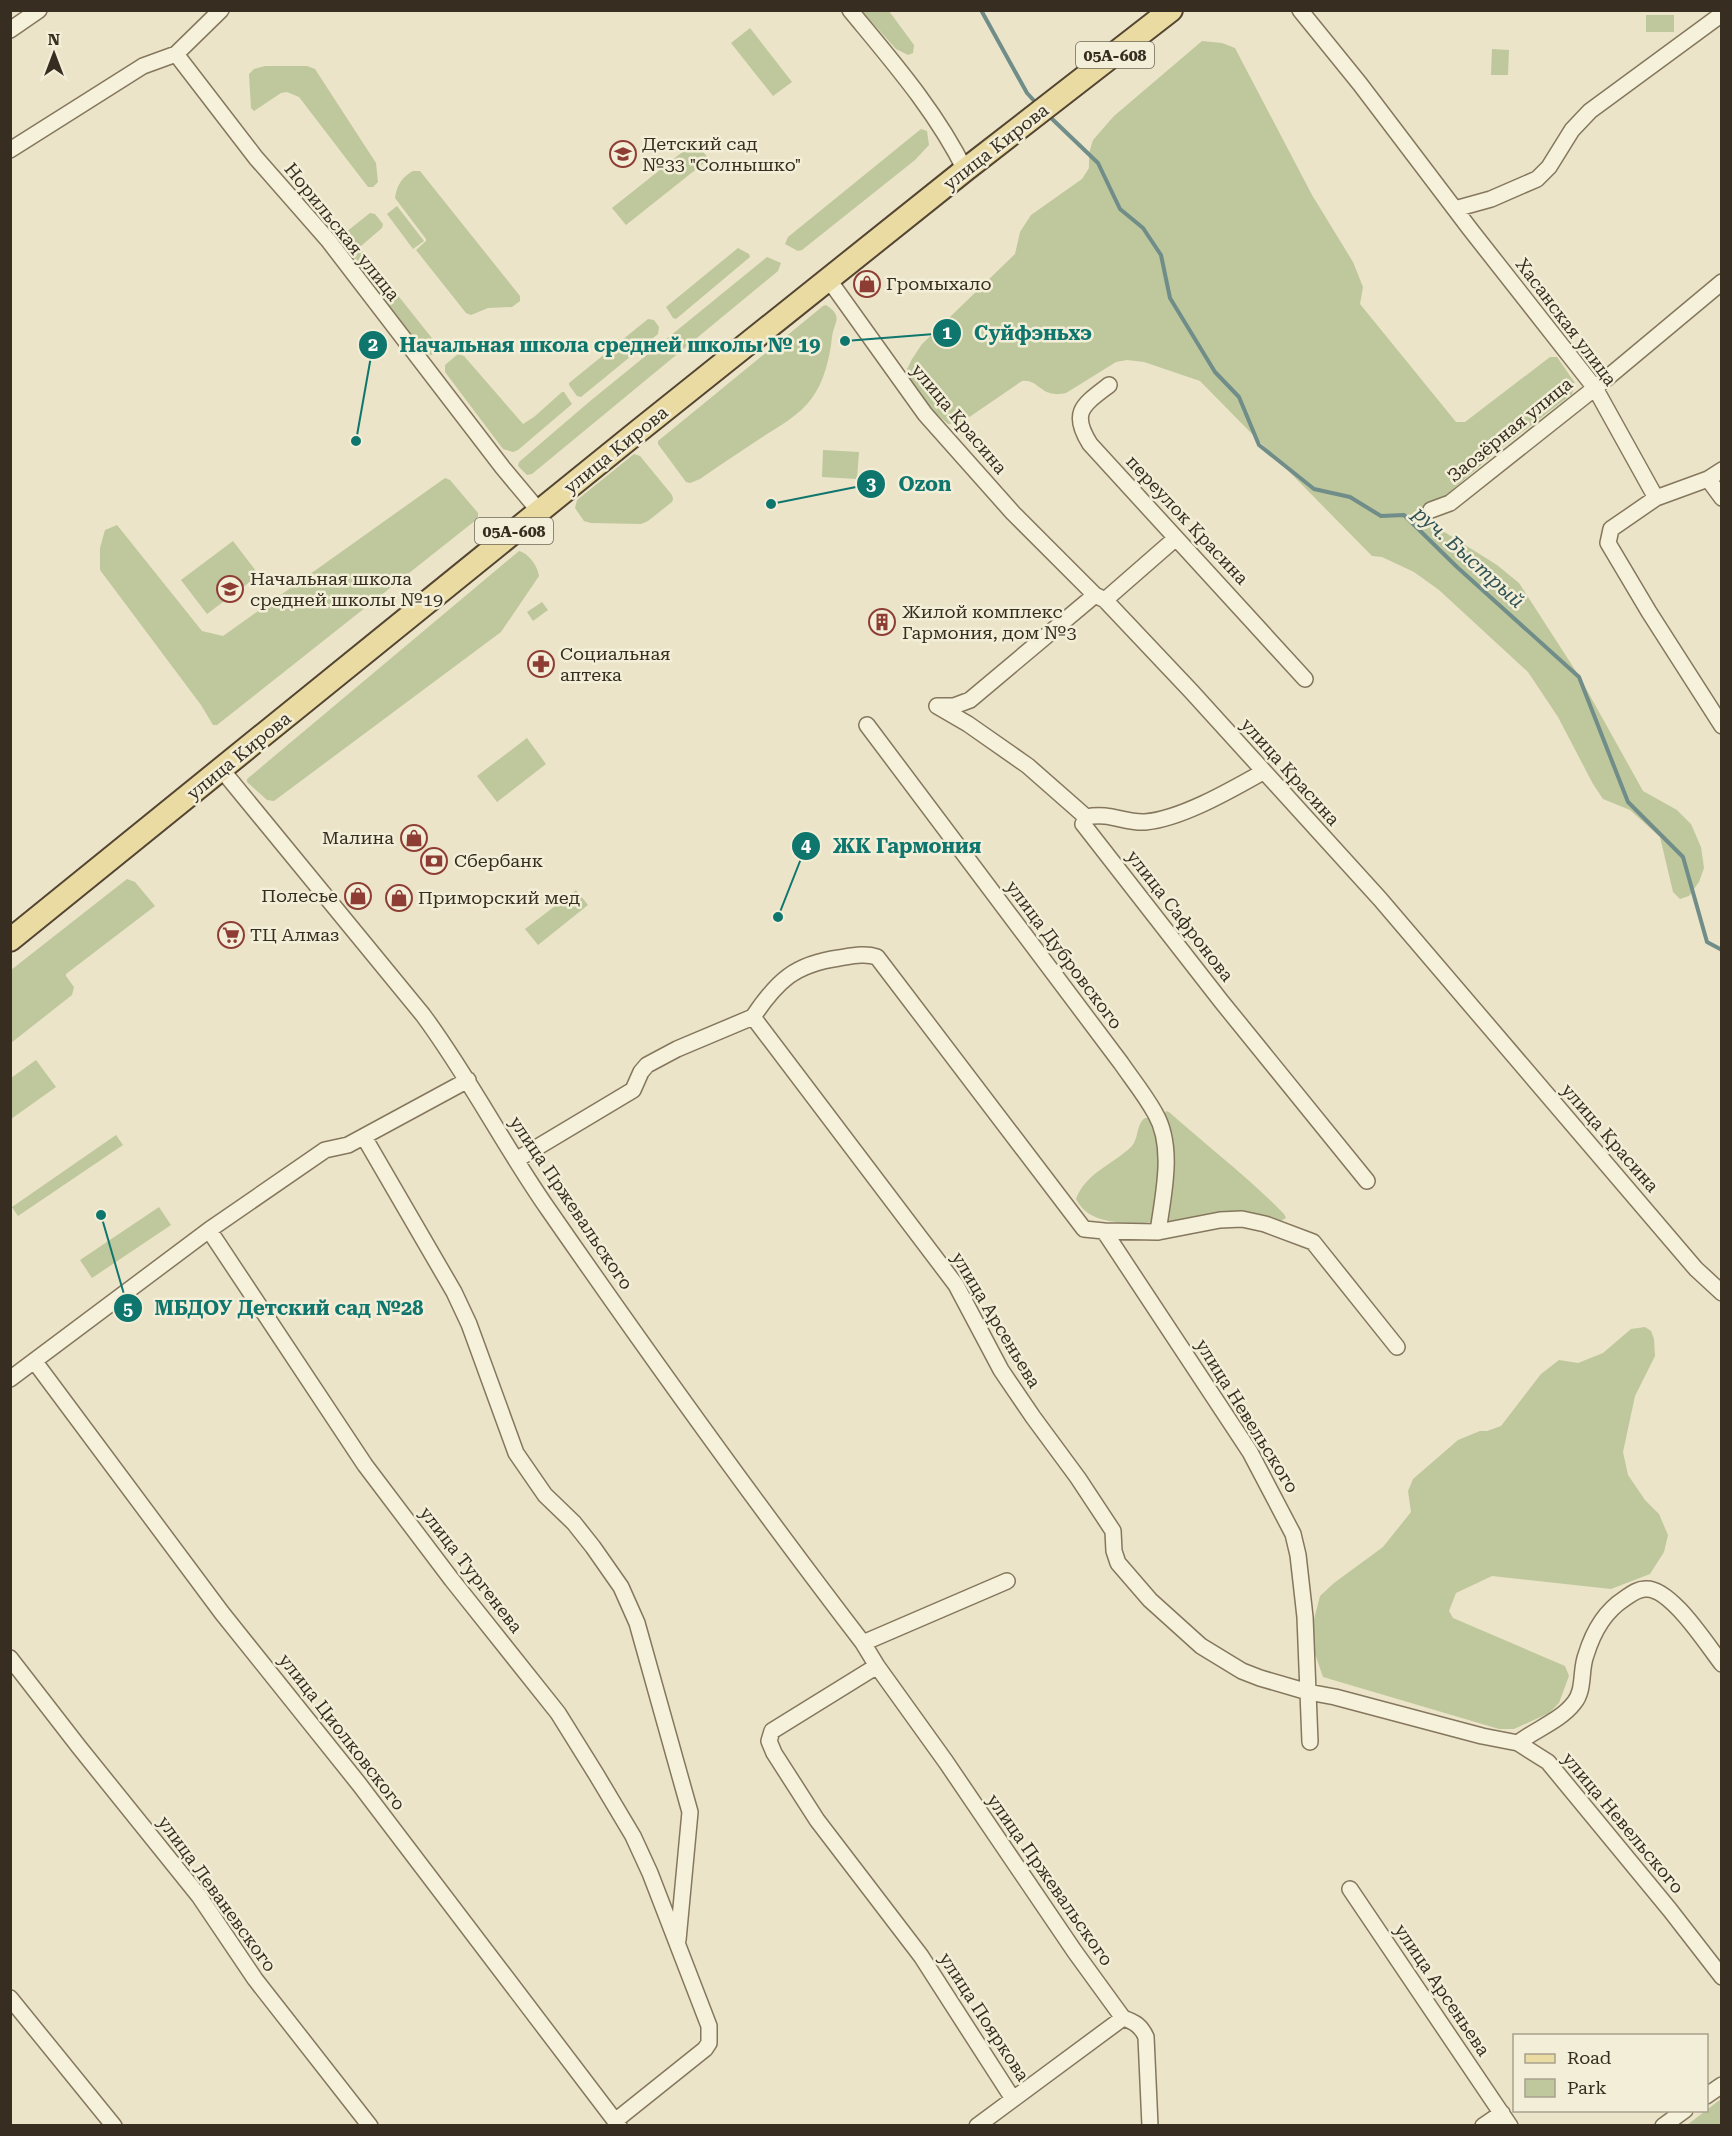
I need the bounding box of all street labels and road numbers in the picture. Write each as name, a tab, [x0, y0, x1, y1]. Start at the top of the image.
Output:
road number: 05А-608	[1076, 42, 1154, 68]
street label: улица Кирова	[939, 99, 1053, 194]
street label: Норильская улица	[280, 159, 405, 305]
street label: Хасанская улица	[1512, 254, 1621, 390]
street label: улица Красина	[907, 359, 1012, 478]
street label: Заозёрная улица	[1443, 373, 1577, 486]
street label: улица Кирова	[560, 401, 672, 498]
street label: переулок Красина	[1122, 451, 1253, 589]
road number: 05А-608	[475, 518, 553, 544]
street label: улица Кирова	[183, 707, 295, 804]
street label: улица Красина	[1237, 714, 1344, 830]
street label: улица Сафронова	[1123, 846, 1238, 986]
street label: улица Дубровского	[1002, 876, 1127, 1033]
street label: улица Красина	[1557, 1079, 1663, 1196]
street label: улица Пржевальского	[505, 1112, 637, 1294]
street label: улица Арсеньева	[948, 1248, 1045, 1392]
street label: улица Невельского	[1191, 1335, 1303, 1497]
street label: улица Тургенева	[416, 1502, 527, 1637]
street label: улица Циолковского	[275, 1649, 410, 1814]
street label: улица Невельского	[1558, 1748, 1688, 1897]
street label: улица Пржевальского	[983, 1790, 1118, 1970]
street label: улица Леваневского	[154, 1812, 281, 1976]
street label: улица Арсеньева	[1390, 1920, 1495, 2060]
street label: улица Пояркова	[935, 1949, 1034, 2085]

